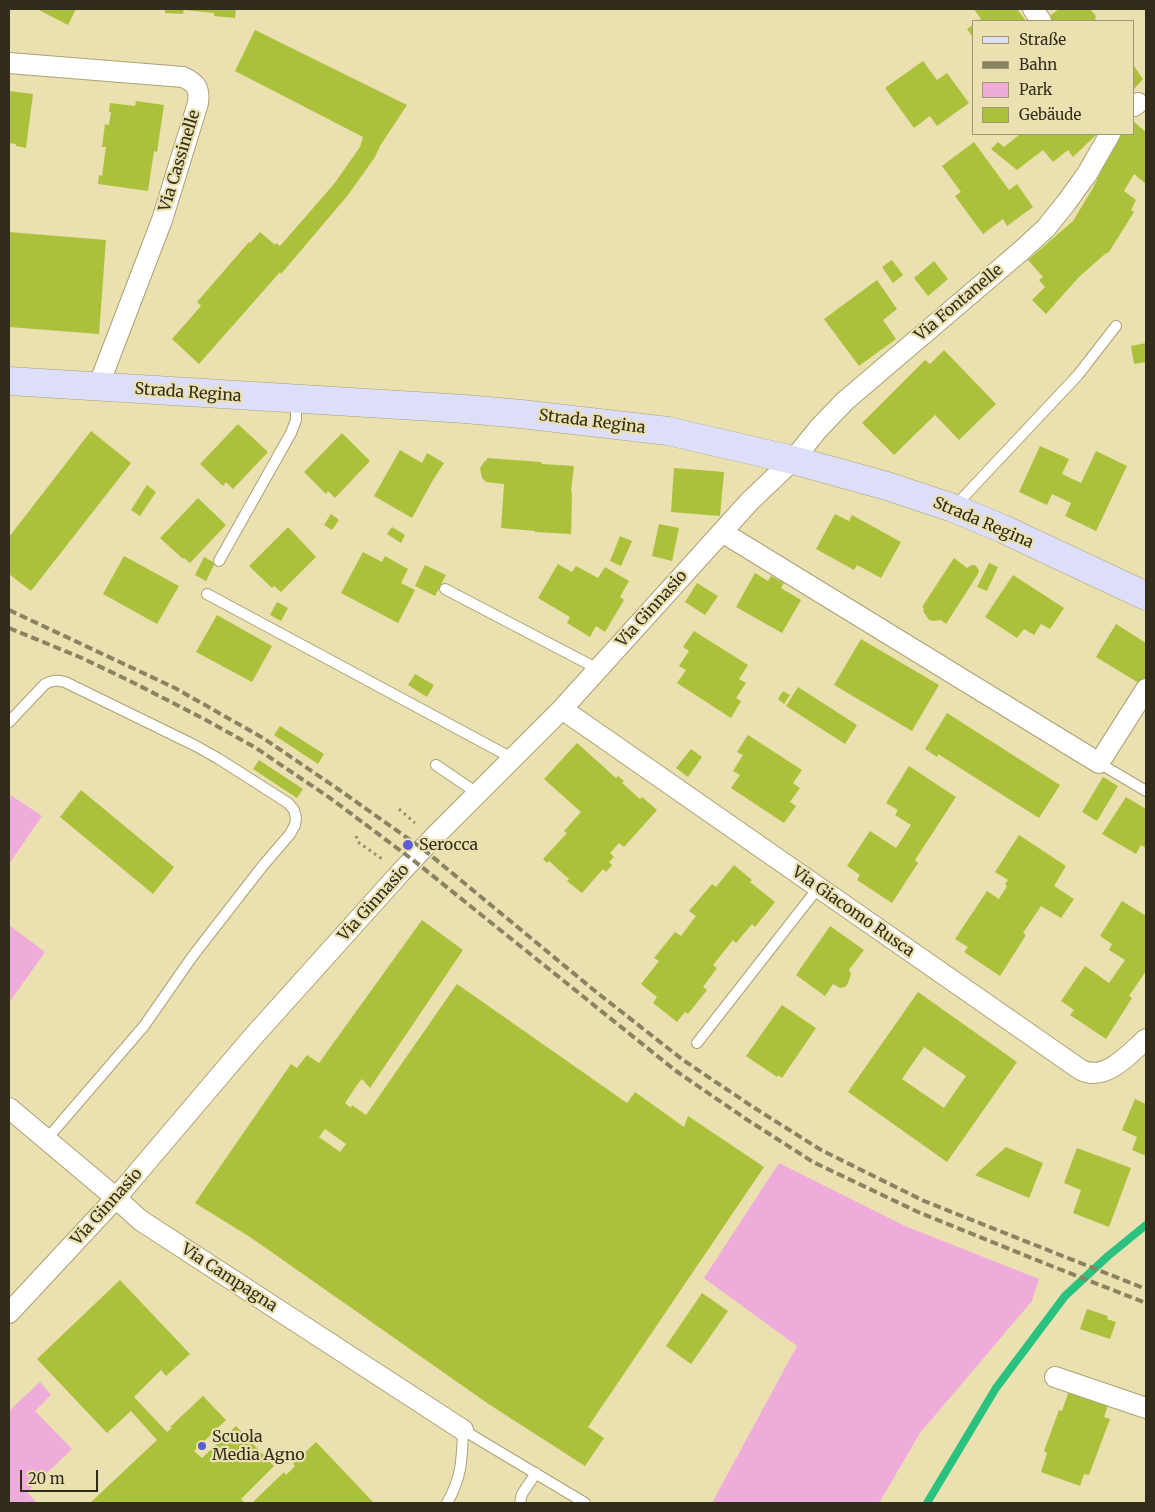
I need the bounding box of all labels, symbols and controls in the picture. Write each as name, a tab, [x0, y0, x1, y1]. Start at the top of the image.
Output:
legend	[972, 20, 1135, 135]
text: Straße	[1019, 30, 1066, 49]
text: Bahn	[1019, 55, 1057, 74]
text: Park	[1019, 80, 1052, 99]
text: Gebäude	[1019, 105, 1081, 124]
street label: Via Cassinelle	[155, 108, 205, 214]
street label: Via Fontanelle	[911, 261, 1007, 345]
street label: Strada Regina	[134, 380, 242, 406]
street label: Strada Regina	[538, 406, 646, 438]
street label: Strada Regina	[930, 493, 1036, 553]
street label: Via Ginnasio	[613, 567, 691, 651]
place label: Serocca	[419, 835, 478, 855]
marker: Serocca	[401, 838, 415, 852]
street label: Via Ginnasio	[335, 861, 413, 945]
street label: Via Giacomo Rusca	[788, 863, 918, 961]
street label: Via Ginnasio	[68, 1165, 146, 1249]
street label: Via Campagna	[177, 1240, 281, 1316]
place label: Scuola Media Agno	[212, 1427, 305, 1465]
marker: Scuola Media Agno	[196, 1440, 208, 1452]
scale bar	[22, 1460, 100, 1492]
text: 20 m	[28, 1469, 65, 1488]

